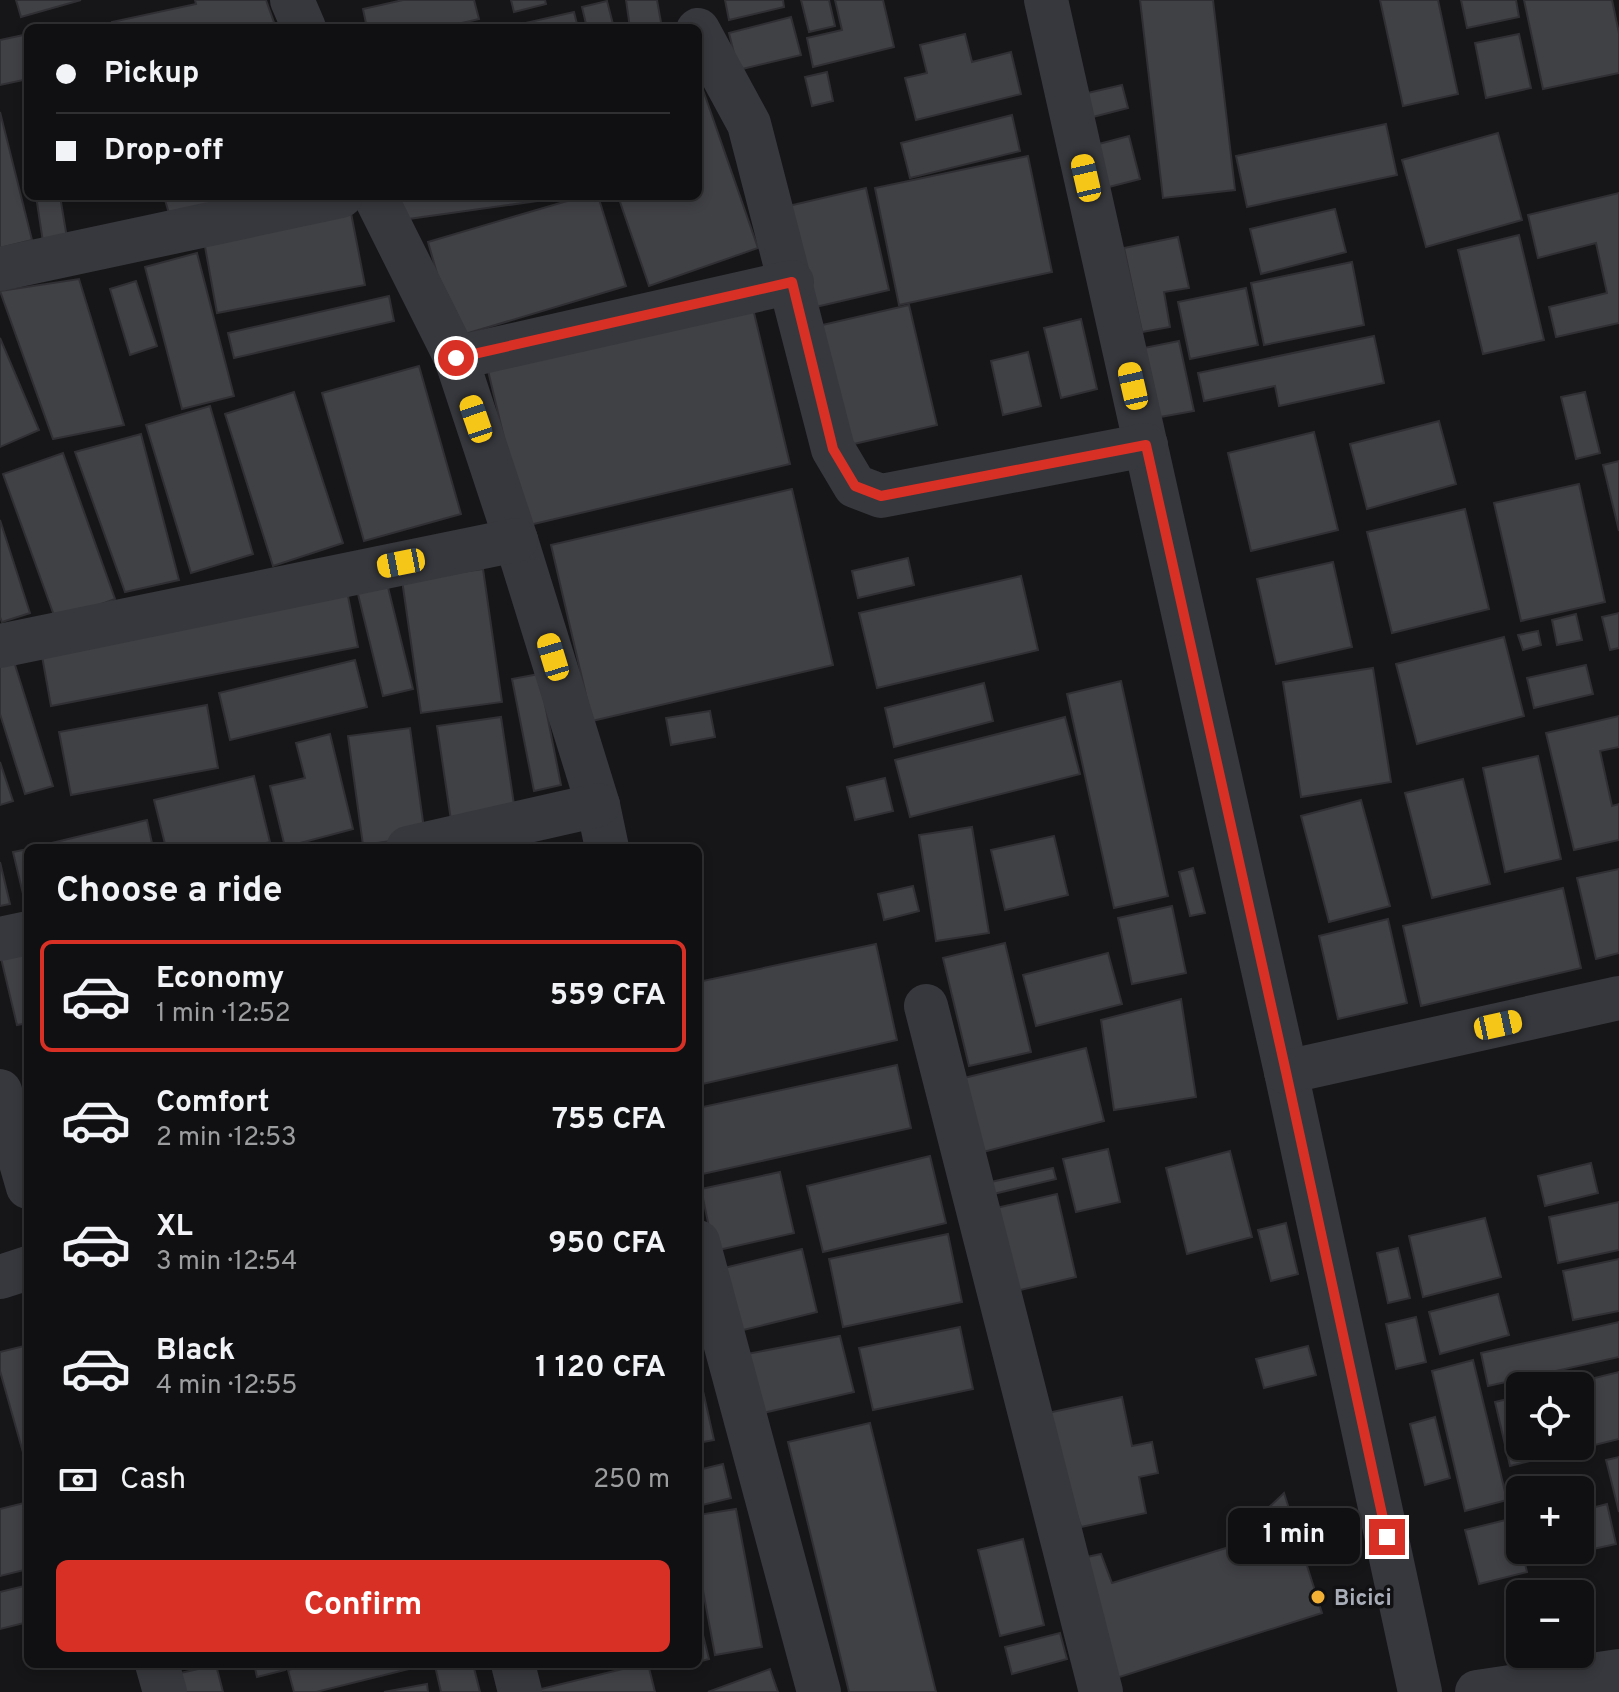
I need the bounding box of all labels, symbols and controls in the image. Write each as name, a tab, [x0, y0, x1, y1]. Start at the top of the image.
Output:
text: Pickup	[104, 56, 199, 93]
text: Drop-off	[104, 133, 223, 170]
car	[1069, 152, 1103, 204]
route start	[438, 340, 474, 376]
car	[1116, 360, 1150, 412]
car	[457, 392, 495, 446]
car	[375, 547, 427, 579]
car	[535, 631, 571, 683]
text: Choose a ride	[56, 869, 282, 915]
icon: car	[60, 960, 132, 1032]
text: Economy	[156, 961, 284, 998]
text: 559 CFA	[550, 978, 666, 1015]
text: 1 min · 12:52	[156, 998, 291, 1031]
car	[1472, 1008, 1524, 1042]
icon: car	[60, 1084, 132, 1156]
text: Comfort	[156, 1085, 269, 1122]
text: 755 CFA	[552, 1102, 666, 1139]
text: 2 min · 12:53	[156, 1122, 297, 1155]
icon: car	[60, 1208, 132, 1280]
text: XL	[156, 1209, 193, 1246]
text: 950 CFA	[548, 1226, 666, 1263]
text: 3 min · 12:54	[156, 1246, 298, 1279]
icon: car	[60, 1332, 132, 1404]
text: Black	[156, 1333, 235, 1370]
text: 1 120 CFA	[535, 1350, 666, 1387]
text: 4 min · 12:55	[156, 1370, 298, 1403]
map controls	[1506, 1372, 1594, 1668]
button: locate	[1506, 1372, 1594, 1460]
icon: cash	[56, 1458, 100, 1502]
text: Cash	[120, 1462, 186, 1499]
text: 250 m	[593, 1464, 670, 1497]
button: +	[1506, 1476, 1594, 1564]
callout: 1 min	[1227, 1509, 1359, 1565]
text: 1 min	[1263, 1519, 1325, 1552]
route end	[1369, 1519, 1405, 1555]
button: Confirm	[56, 1560, 670, 1652]
button: −	[1506, 1580, 1594, 1668]
place label: Bicici	[1334, 1586, 1392, 1613]
marker: Bicici	[1309, 1588, 1327, 1606]

